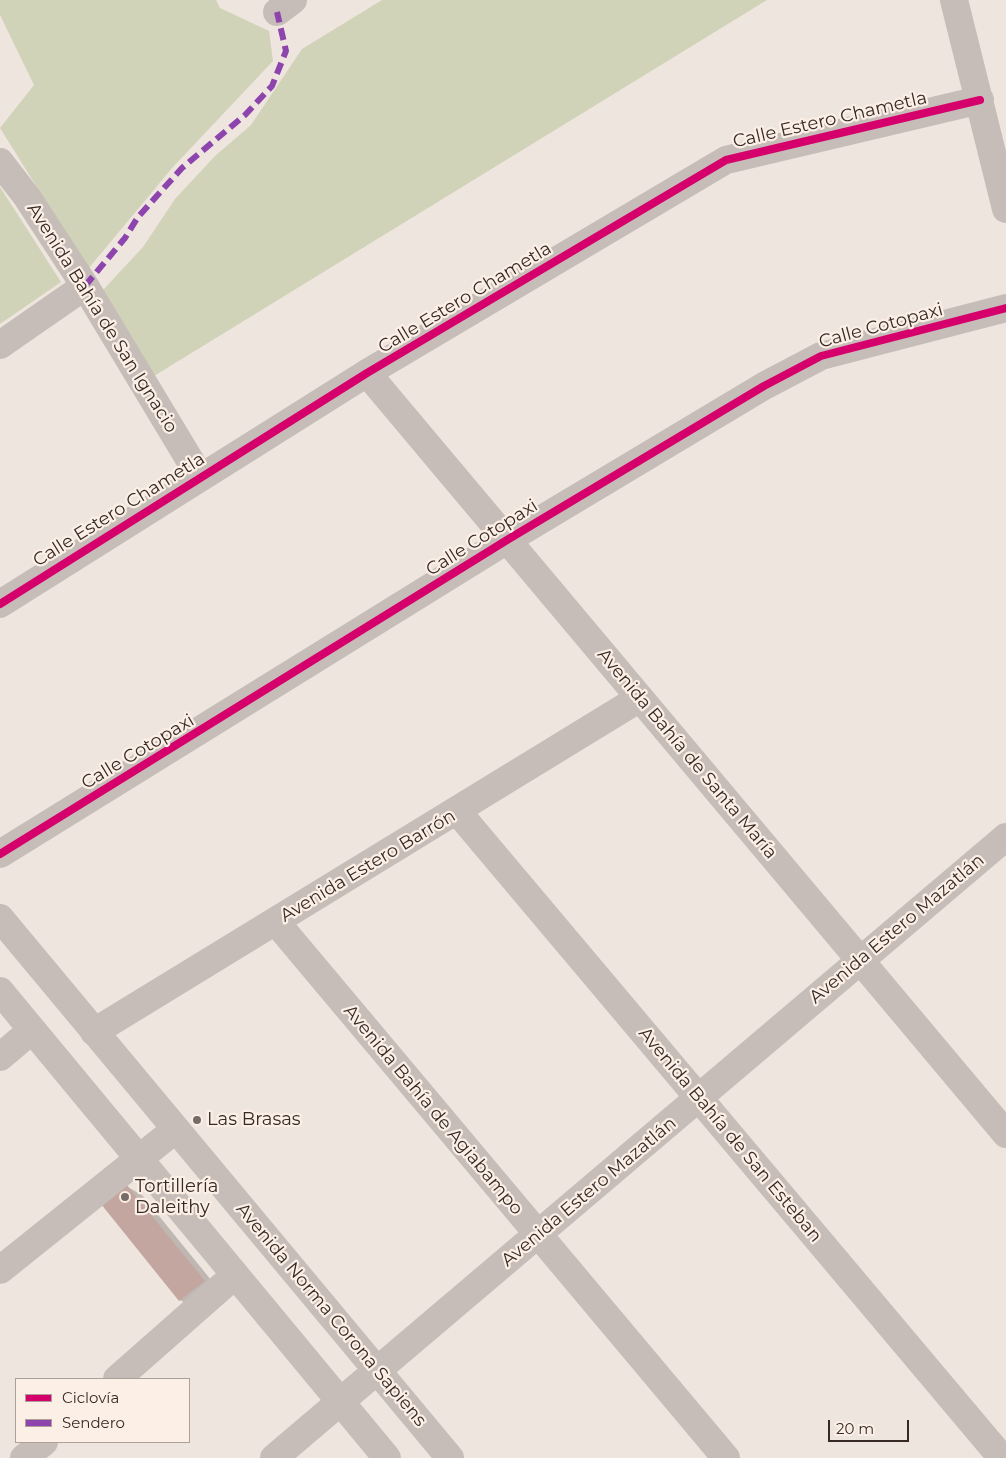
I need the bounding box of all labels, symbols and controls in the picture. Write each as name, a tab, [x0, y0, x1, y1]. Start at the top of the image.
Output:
street label: Calle Estero Chametla	[731, 87, 929, 153]
street label: Avenida Bahía de San Ignacio	[22, 199, 182, 437]
street label: Calle Estero Chametla	[374, 238, 556, 358]
street label: Calle Cotopaxi	[817, 299, 945, 353]
street label: Calle Estero Chametla	[29, 448, 209, 572]
street label: Calle Cotopaxi	[422, 495, 542, 581]
street label: Avenida Bahía de Santa María	[593, 644, 781, 864]
street label: Calle Cotopaxi	[78, 710, 198, 794]
street label: Avenida Estero Barrón	[276, 805, 460, 927]
street label: Avenida Estero Mazatlán	[805, 850, 989, 1008]
street label: Avenida Bahía de Agiabampo	[339, 1001, 527, 1219]
street label: Avenida Bahía de San Esteban	[634, 1023, 826, 1247]
place label: Las Brasas	[207, 1109, 301, 1131]
street label: Avenida Estero Mazatlán	[497, 1113, 681, 1271]
marker: Las Brasas	[191, 1114, 203, 1126]
place label: Tortillería Daleithy	[135, 1176, 218, 1218]
marker: Tortillería Daleithy	[119, 1191, 131, 1203]
street label: Avenida Norma Corona Sapiens	[231, 1199, 431, 1431]
legend	[15, 1378, 190, 1443]
text: Ciclovía	[62, 1388, 119, 1407]
scale bar	[831, 1410, 912, 1442]
text: Sendero	[62, 1413, 125, 1432]
text: 20 m	[836, 1419, 874, 1438]

